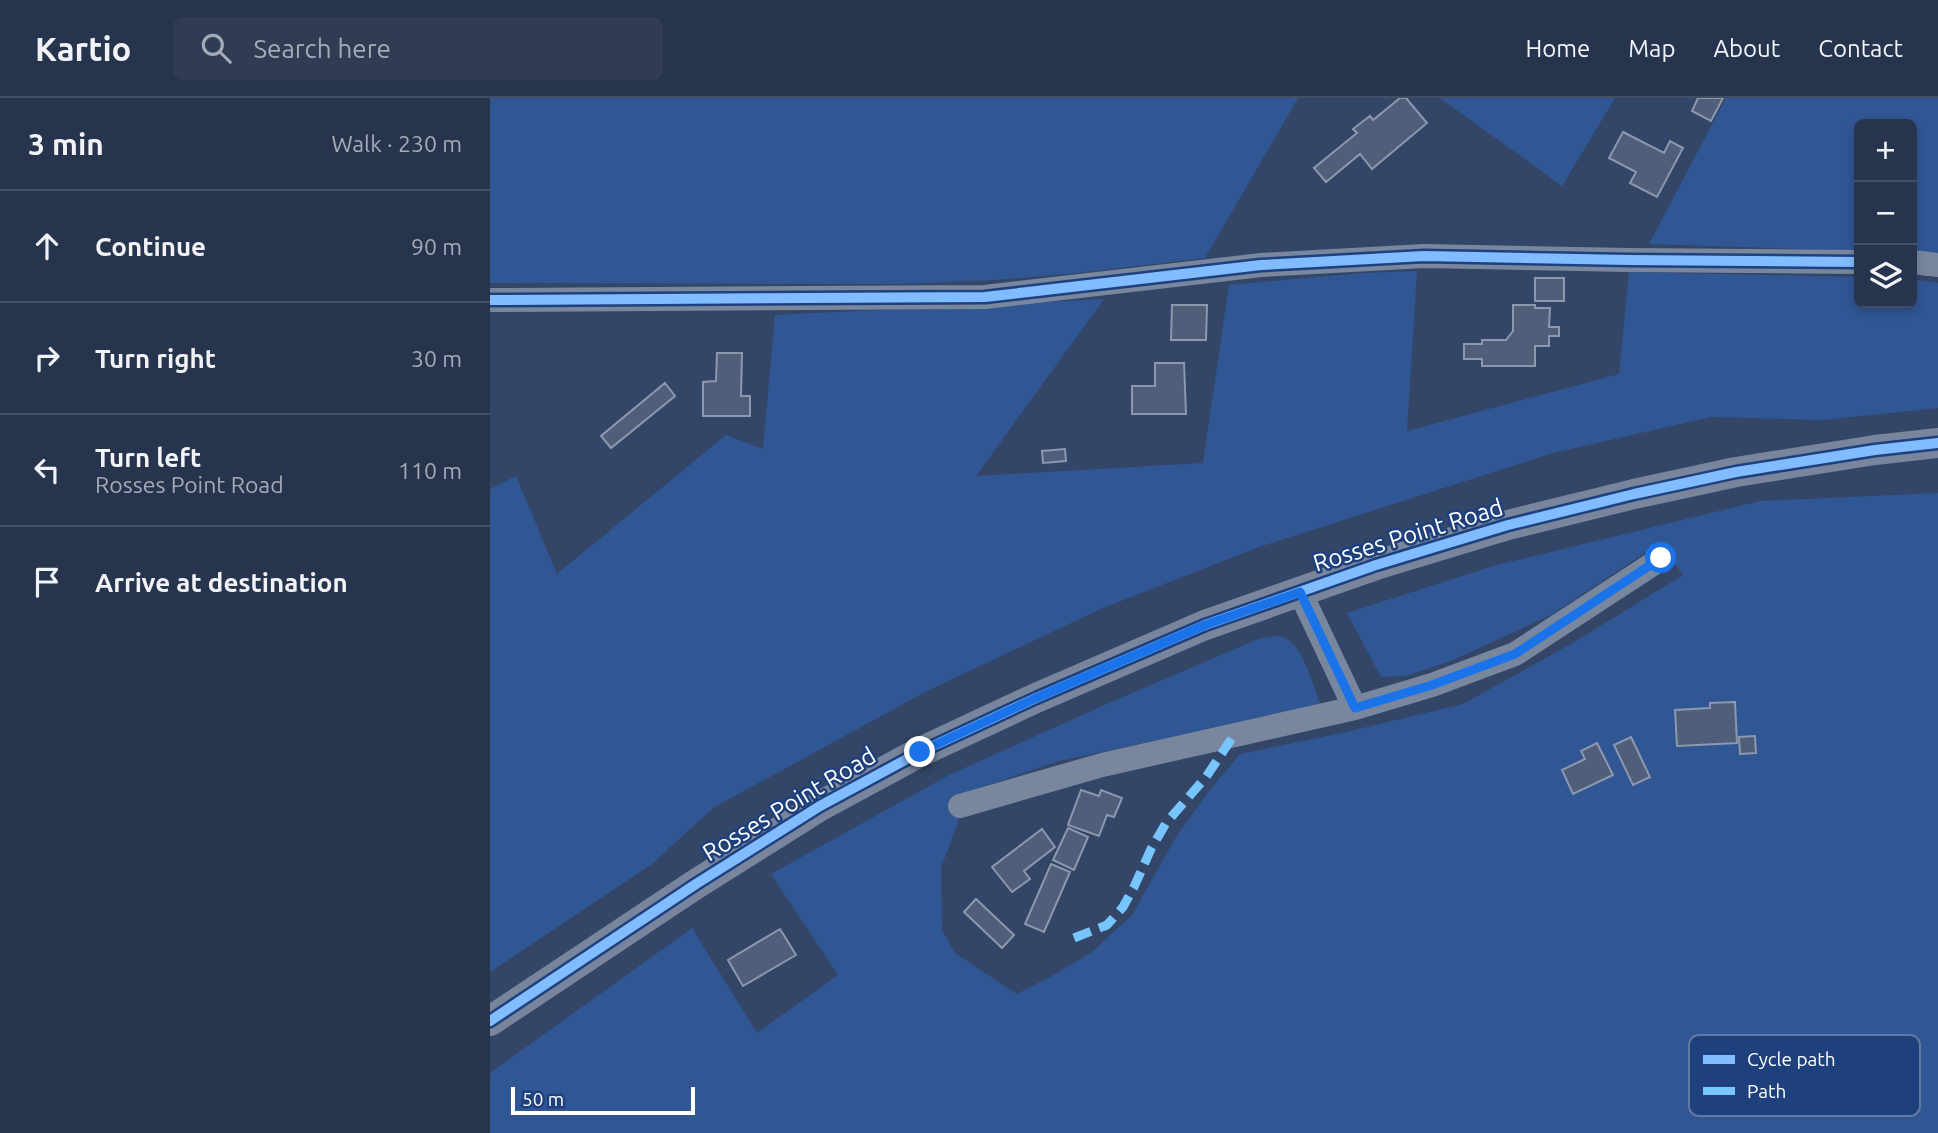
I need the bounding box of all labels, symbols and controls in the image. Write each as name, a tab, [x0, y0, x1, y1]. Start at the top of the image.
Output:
search box	[173, 17, 663, 80]
icon: search	[197, 29, 235, 67]
text: Kartio	[35, 30, 131, 67]
text: Search here	[253, 34, 391, 63]
text: Home	[1525, 35, 1590, 62]
text: Map	[1628, 35, 1675, 62]
text: About	[1713, 35, 1780, 62]
text: Contact	[1818, 35, 1903, 62]
map controls	[1854, 119, 1917, 308]
button: +	[1854, 119, 1917, 182]
text: 3 min	[28, 127, 104, 161]
text: Walk · 230 m	[331, 131, 462, 156]
button: −	[1854, 182, 1917, 245]
icon: ahead	[28, 227, 66, 265]
text: Continue	[95, 232, 206, 261]
text: 90 m	[411, 234, 462, 259]
button: layers	[1854, 245, 1917, 308]
icon: right	[28, 339, 66, 377]
text: Turn right	[95, 344, 216, 373]
text: 30 m	[411, 346, 462, 371]
text: Turn left	[95, 443, 201, 472]
icon: left	[28, 451, 66, 489]
text: 110 m	[398, 458, 462, 483]
text: Rosses Point Road	[95, 472, 284, 497]
street label: Rosses Point Road	[1310, 493, 1506, 577]
route start	[1645, 542, 1676, 573]
icon: arrive	[28, 563, 66, 601]
text: Arrive at destination	[95, 568, 348, 597]
route end	[904, 736, 935, 767]
street label: Rosses Point Road	[698, 742, 880, 866]
legend	[1689, 1035, 1920, 1116]
text: Cycle path	[1747, 1048, 1836, 1070]
text: Path	[1747, 1080, 1786, 1102]
scale bar	[511, 1084, 695, 1116]
text: 50 m	[522, 1088, 564, 1110]

